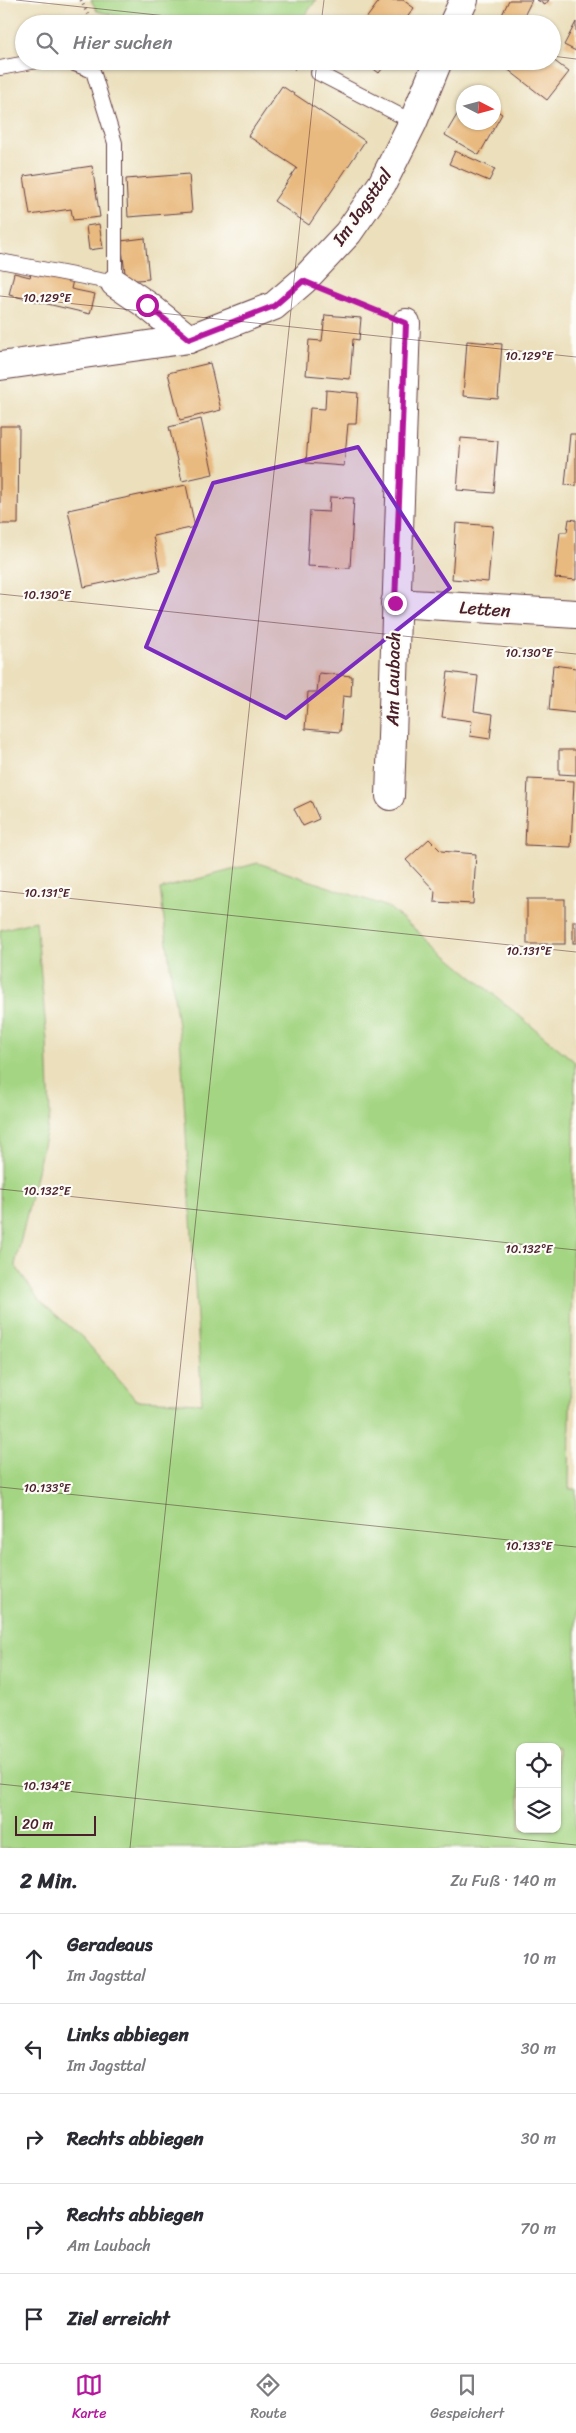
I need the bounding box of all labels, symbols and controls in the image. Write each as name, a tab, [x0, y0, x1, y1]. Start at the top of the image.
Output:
search box	[15, 15, 561, 70]
text: Hier suchen	[73, 26, 173, 59]
icon: search	[33, 29, 61, 57]
north arrow	[456, 85, 501, 130]
street label: Im Jagsttal	[323, 161, 401, 253]
text: 10.129°E	[23, 287, 72, 309]
route start	[136, 294, 159, 317]
text: 10.129°E	[505, 345, 554, 367]
text: 10.130°E	[23, 584, 72, 606]
street label: Letten	[458, 591, 512, 627]
route end	[384, 592, 407, 615]
street label: Am Laubach	[376, 632, 410, 727]
text: 10.130°E	[505, 642, 554, 664]
text: 10.131°E	[24, 882, 71, 904]
text: 10.131°E	[506, 940, 553, 962]
text: 10.132°E	[24, 1180, 72, 1202]
text: 10.132°E	[506, 1238, 554, 1260]
text: 10.133°E	[24, 1477, 72, 1499]
text: 10.133°E	[506, 1535, 554, 1557]
map controls	[516, 1743, 561, 1833]
button: locate	[516, 1743, 561, 1788]
text: 10.134°E	[23, 1775, 72, 1797]
button: layers	[516, 1788, 561, 1833]
text: 20 m	[22, 1812, 53, 1837]
scale bar	[15, 1813, 96, 1836]
text: 2 Min.	[20, 1862, 78, 1900]
text: Zu Fuß · 140 m	[450, 1866, 556, 1895]
text: Geradeaus	[67, 1928, 153, 1961]
text: 10 m	[523, 1944, 556, 1973]
icon: ahead	[20, 1945, 48, 1973]
text: Im Jagsttal	[67, 1961, 146, 1990]
text: Links abbiegen	[67, 2018, 189, 2051]
text: 30 m	[521, 2034, 556, 2063]
icon: left	[20, 2035, 48, 2063]
text: Im Jagsttal	[67, 2051, 146, 2080]
text: Rechts abbiegen	[67, 2122, 204, 2155]
text: 30 m	[521, 2124, 556, 2153]
icon: right	[20, 2125, 48, 2153]
text: Rechts abbiegen	[67, 2198, 204, 2231]
text: 70 m	[520, 2214, 556, 2243]
icon: right	[20, 2215, 48, 2243]
text: Am Laubach	[67, 2231, 151, 2260]
text: Ziel erreicht	[67, 2302, 170, 2335]
icon: arrive	[20, 2305, 48, 2333]
tab: Karte	[72, 2371, 107, 2426]
tab: Route	[250, 2371, 286, 2426]
tab: Gespeichert	[430, 2371, 504, 2426]

